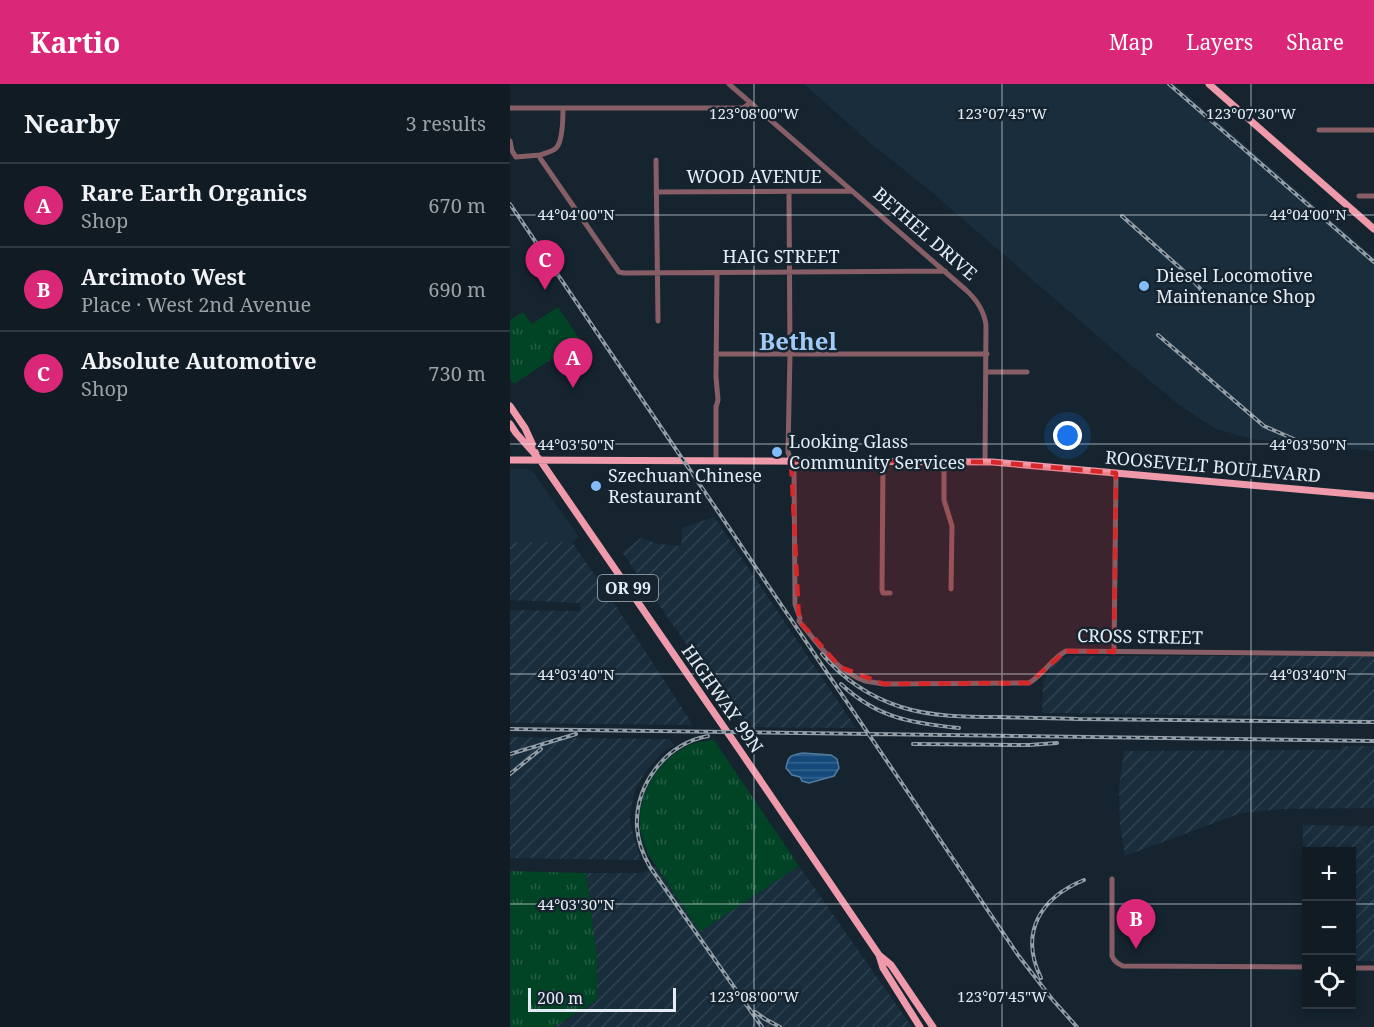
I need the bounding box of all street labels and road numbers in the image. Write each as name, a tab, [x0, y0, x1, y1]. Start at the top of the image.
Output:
street label: WOOD AVENUE	[686, 164, 822, 188]
street label: BETHEL DRIVE	[869, 181, 983, 285]
street label: HAIG STREET	[723, 244, 839, 268]
street label: ROOSEVELT BOULEVARD	[1104, 445, 1322, 487]
road number: OR 99	[598, 575, 658, 601]
street label: CROSS STREET	[1077, 623, 1203, 649]
street label: HIGHWAY 99N	[677, 640, 769, 757]

